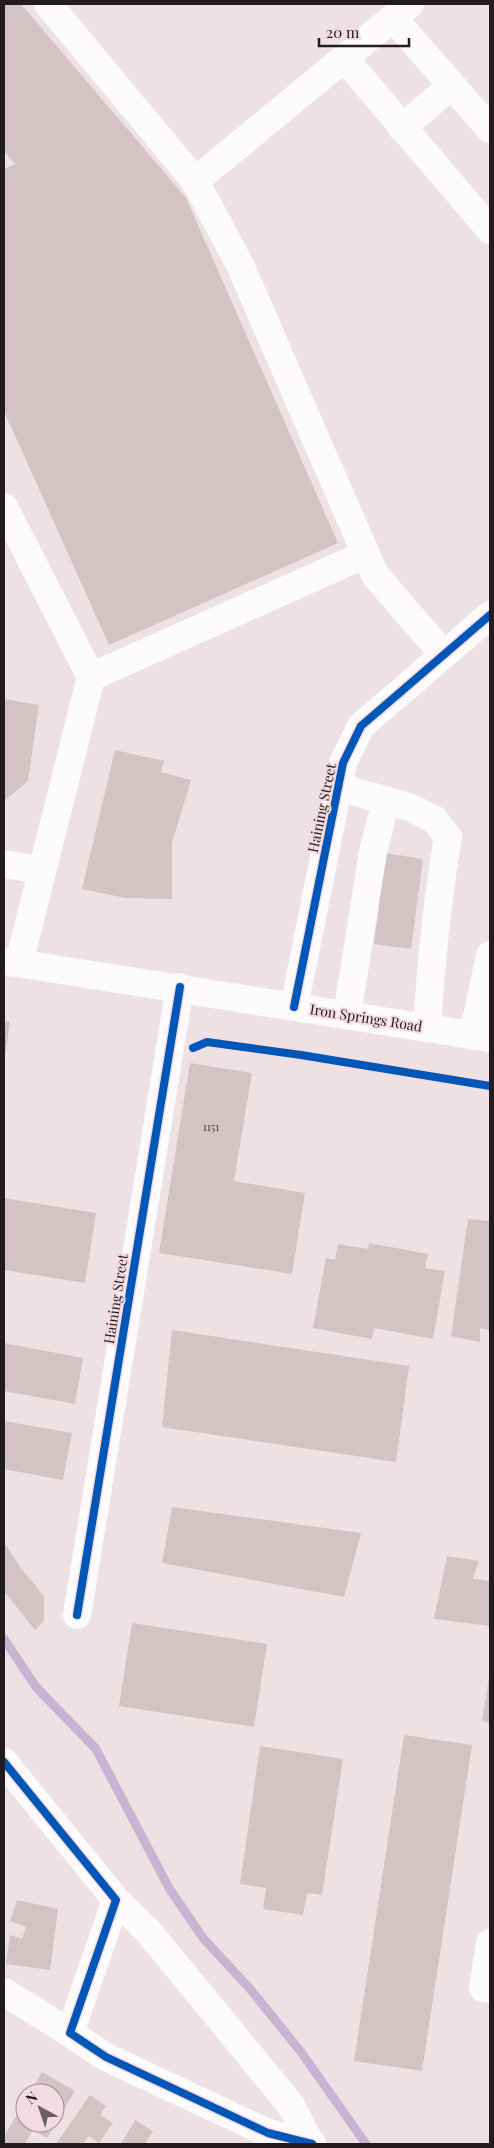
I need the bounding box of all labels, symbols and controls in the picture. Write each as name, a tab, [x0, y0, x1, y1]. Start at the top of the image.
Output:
scale bar	[319, 15, 409, 47]
text: 20 m	[326, 22, 360, 42]
street label: Haining Street	[303, 761, 340, 854]
street label: Iron Springs Road	[309, 999, 424, 1036]
house number: 1151	[203, 1119, 219, 1134]
street label: Haining Street	[99, 1252, 132, 1345]
north arrow	[15, 2083, 65, 2133]
text: N	[21, 2087, 41, 2108]

